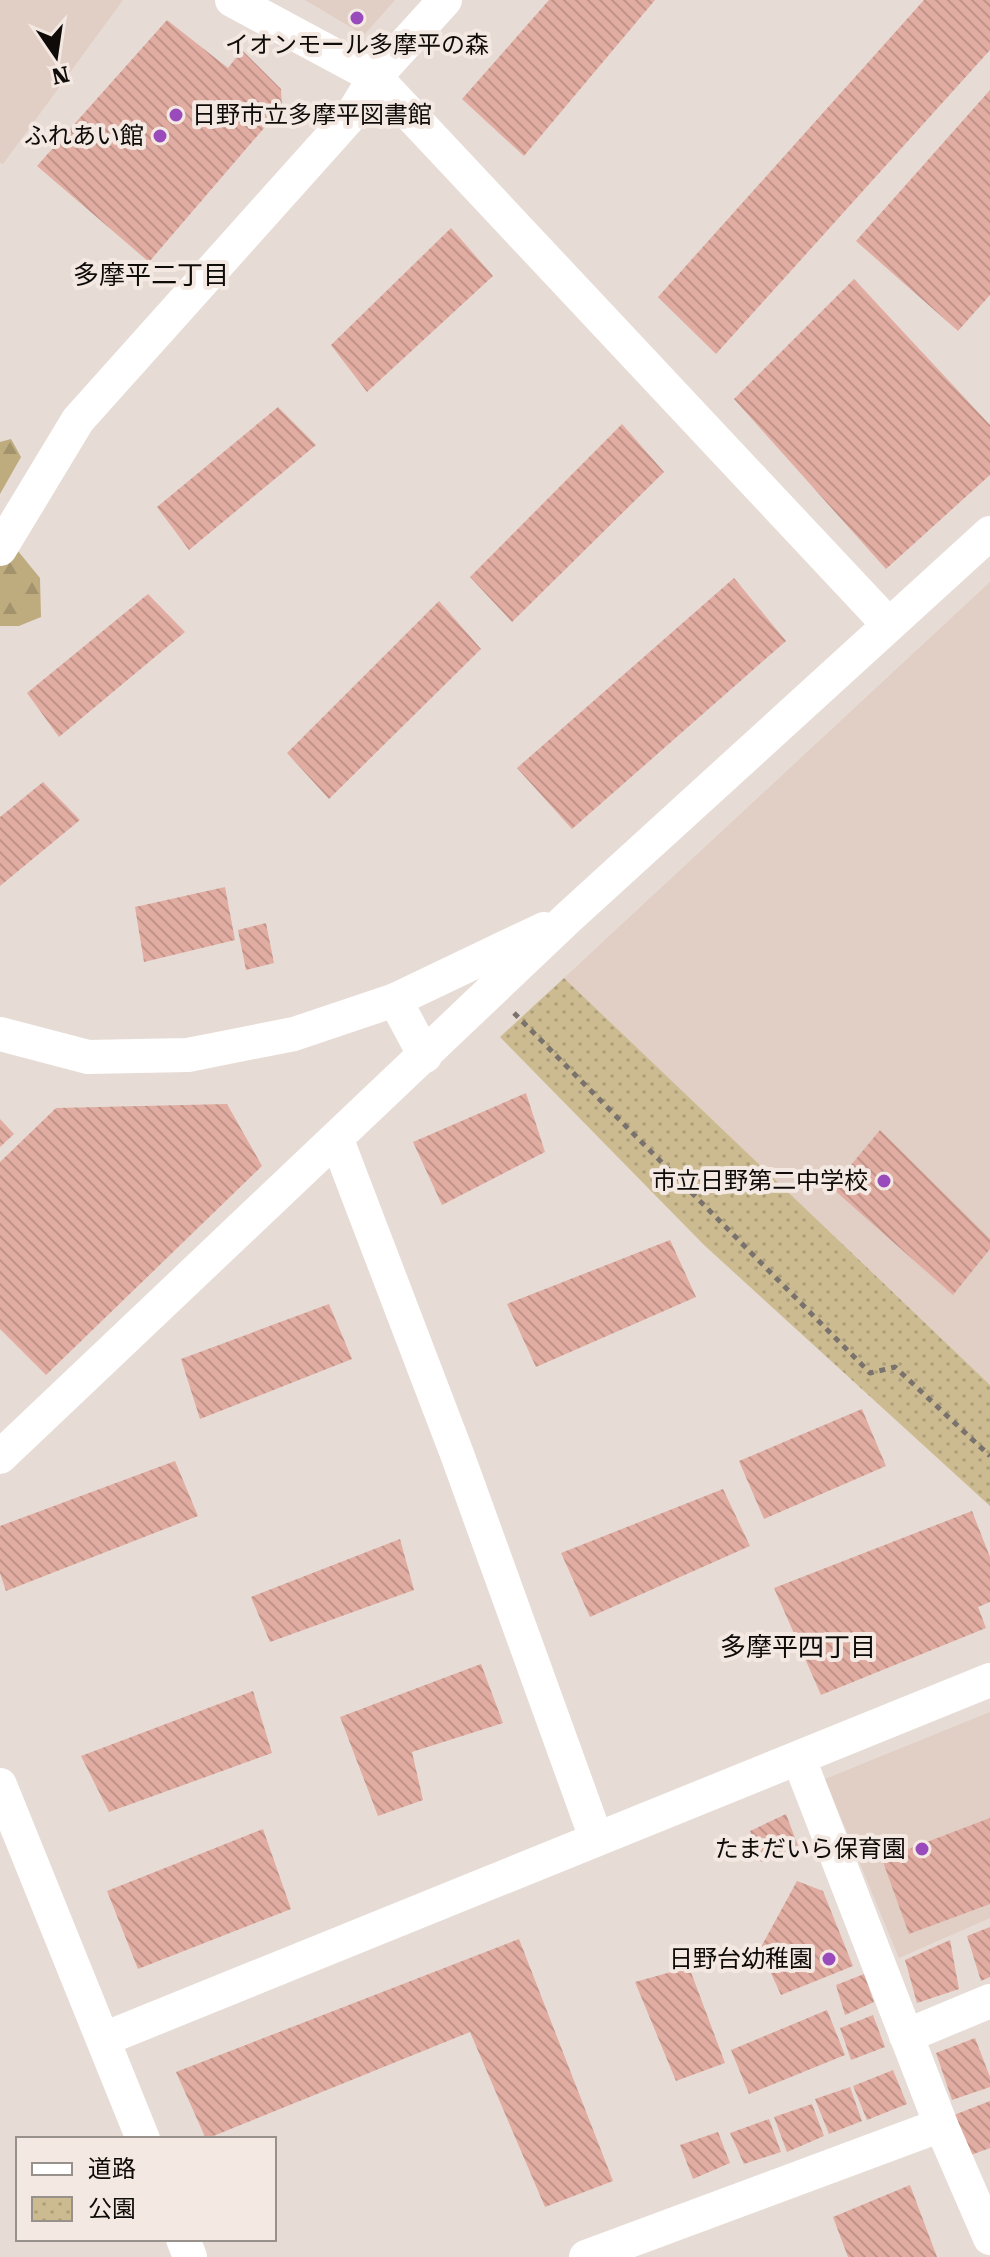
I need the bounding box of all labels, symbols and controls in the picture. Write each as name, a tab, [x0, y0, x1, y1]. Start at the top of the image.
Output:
marker: イオンモール多摩平の森	[348, 9, 366, 27]
north arrow	[16, 16, 96, 96]
place label: イオンモール多摩平の森	[225, 31, 489, 59]
text: N	[49, 61, 71, 89]
place label: 日野市立多摩平図書館	[192, 101, 432, 129]
marker: 日野市立多摩平図書館	[167, 106, 185, 124]
place label: ふれあい館	[24, 122, 144, 150]
marker: ふれあい館	[151, 127, 169, 145]
district label: 多摩平二丁目	[73, 260, 229, 290]
place label: 市立日野第二中学校	[652, 1167, 868, 1195]
marker: 市立日野第二中学校	[875, 1172, 893, 1190]
district label: 多摩平四丁目	[720, 1632, 876, 1662]
place label: たまだいら保育園	[715, 1835, 906, 1863]
marker: たまだいら保育園	[913, 1840, 931, 1858]
place label: 日野台幼稚園	[669, 1945, 813, 1973]
marker: 日野台幼稚園	[820, 1950, 838, 1968]
legend	[16, 2137, 276, 2241]
text: 道路	[88, 2155, 136, 2183]
text: 公園	[88, 2195, 136, 2223]

